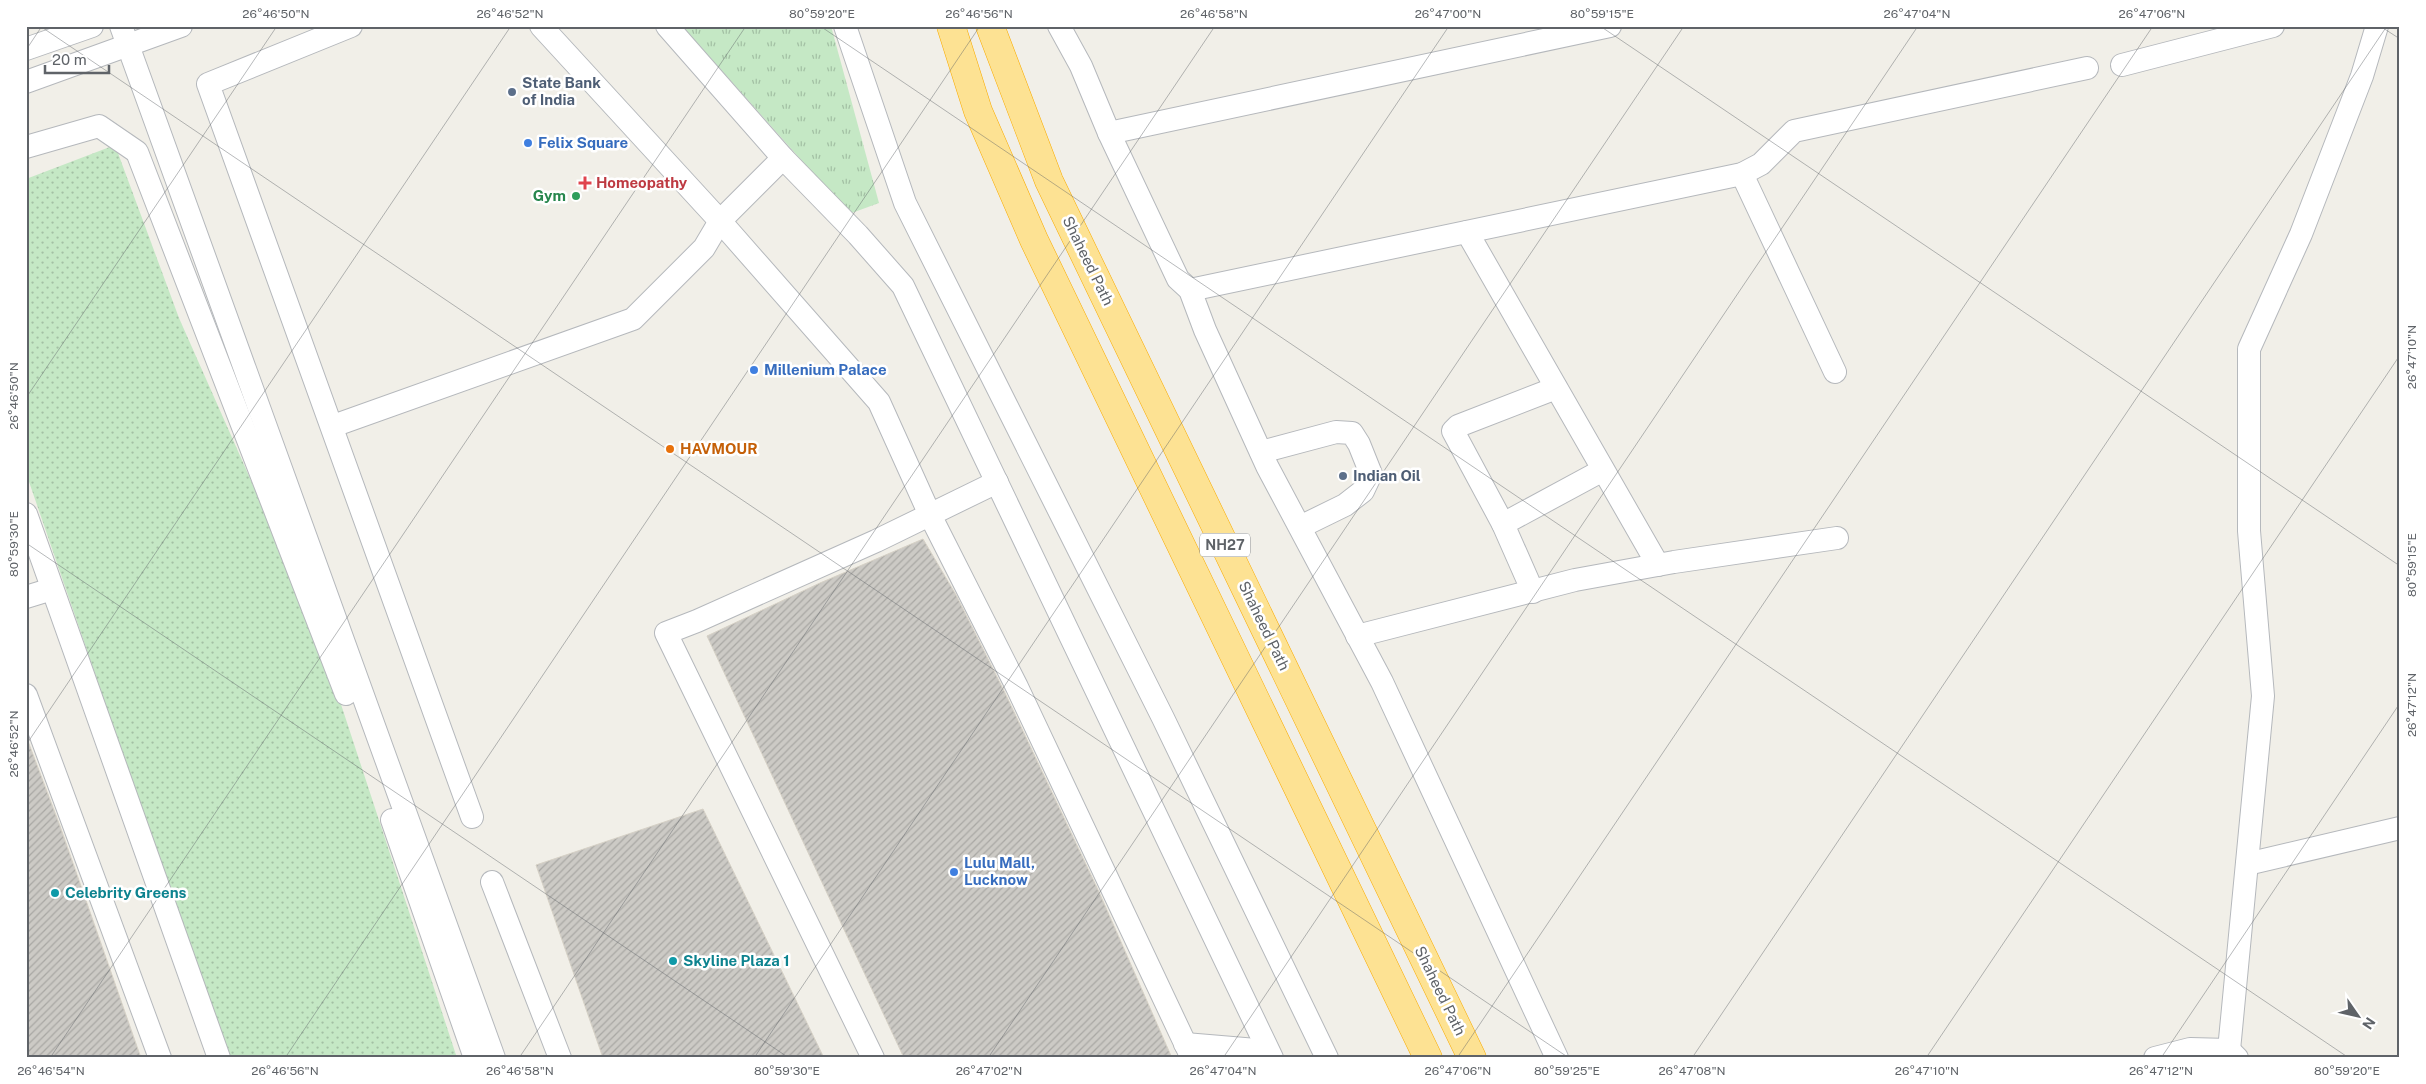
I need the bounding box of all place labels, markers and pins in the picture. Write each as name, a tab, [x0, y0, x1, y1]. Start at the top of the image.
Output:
place label: State Bank of India	[522, 74, 601, 108]
marker: State Bank of India	[506, 86, 518, 98]
place label: Felix Square	[538, 134, 628, 151]
marker: Felix Square	[522, 137, 534, 149]
place label: Homeopathy	[596, 174, 688, 191]
marker: Homeopathy	[578, 176, 592, 190]
place label: Gym	[533, 187, 566, 204]
marker: Gym	[570, 190, 582, 202]
place label: Millenium Palace	[764, 361, 887, 378]
marker: Millenium Palace	[748, 364, 760, 376]
place label: HAVMOUR	[680, 440, 758, 457]
marker: HAVMOUR	[664, 443, 676, 455]
place label: Indian Oil	[1353, 467, 1421, 484]
marker: Indian Oil	[1337, 470, 1349, 482]
place label: Lulu Mall, Lucknow	[964, 854, 1035, 888]
marker: Lulu Mall, Lucknow	[948, 866, 960, 878]
place label: Celebrity Greens	[65, 884, 187, 901]
marker: Celebrity Greens	[49, 887, 61, 899]
place label: Skyline Plaza 1	[683, 952, 790, 969]
marker: Skyline Plaza 1	[667, 955, 679, 967]

